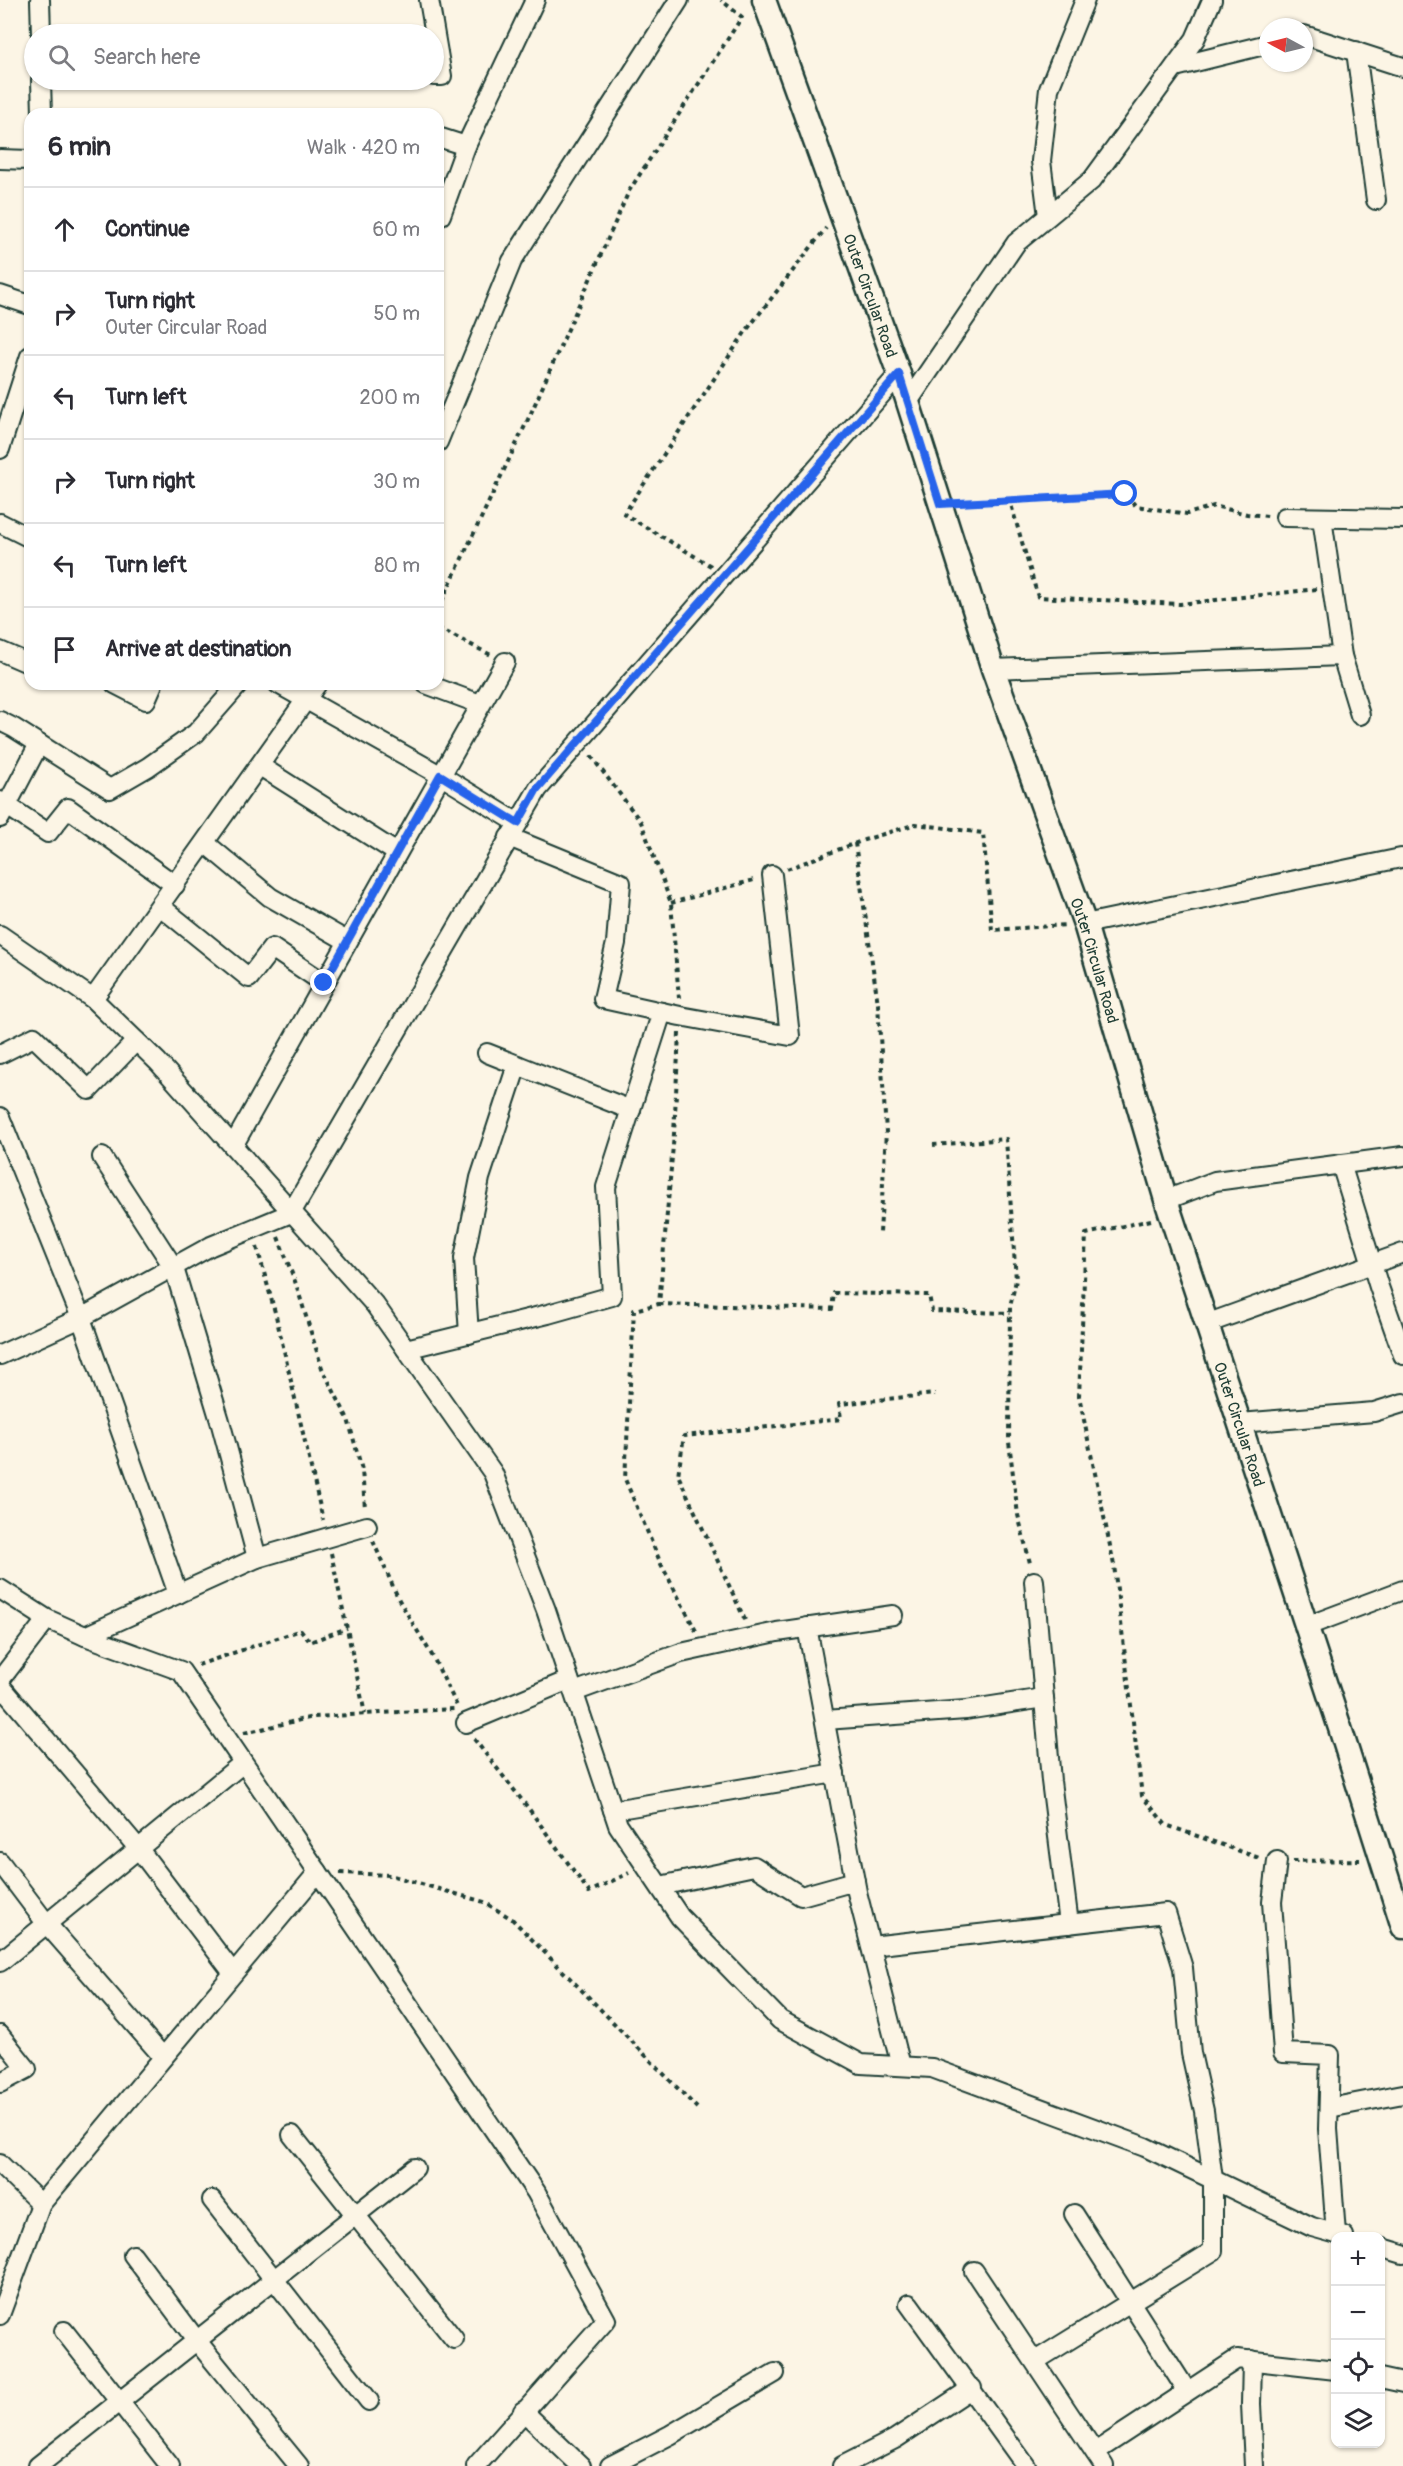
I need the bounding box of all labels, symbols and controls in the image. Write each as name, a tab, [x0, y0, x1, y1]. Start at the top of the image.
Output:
north arrow	[1259, 18, 1313, 72]
search box	[24, 24, 444, 90]
icon: search	[45, 41, 78, 74]
text: Search here	[93, 43, 200, 71]
text: 6 min	[48, 131, 111, 163]
text: Walk · 420 m	[307, 135, 420, 160]
icon: ahead	[48, 213, 81, 246]
text: Continue	[105, 215, 189, 243]
text: 60 m	[373, 217, 420, 242]
street label: Outer Circular Road	[838, 231, 901, 360]
text: Turn right	[105, 287, 195, 315]
icon: right	[48, 297, 81, 330]
text: 50 m	[373, 301, 420, 326]
text: Outer Circular Road	[105, 315, 267, 340]
icon: left	[48, 381, 81, 414]
text: Turn left	[105, 383, 187, 411]
text: 200 m	[359, 385, 420, 410]
icon: right	[48, 465, 81, 498]
text: Turn right	[105, 467, 195, 495]
text: 30 m	[373, 469, 420, 494]
route start	[1111, 480, 1137, 506]
icon: left	[48, 549, 81, 582]
text: Turn left	[105, 551, 187, 579]
text: 80 m	[374, 553, 420, 578]
icon: arrive	[48, 633, 81, 666]
text: Arrive at destination	[105, 635, 291, 663]
street label: Outer Circular Road	[1065, 895, 1123, 1026]
route end	[310, 969, 336, 995]
street label: Outer Circular Road	[1209, 1360, 1269, 1489]
map controls	[1331, 2232, 1385, 2448]
button: +	[1331, 2232, 1385, 2286]
button: −	[1331, 2286, 1385, 2340]
button: locate	[1331, 2340, 1385, 2394]
button: layers	[1331, 2394, 1385, 2448]

